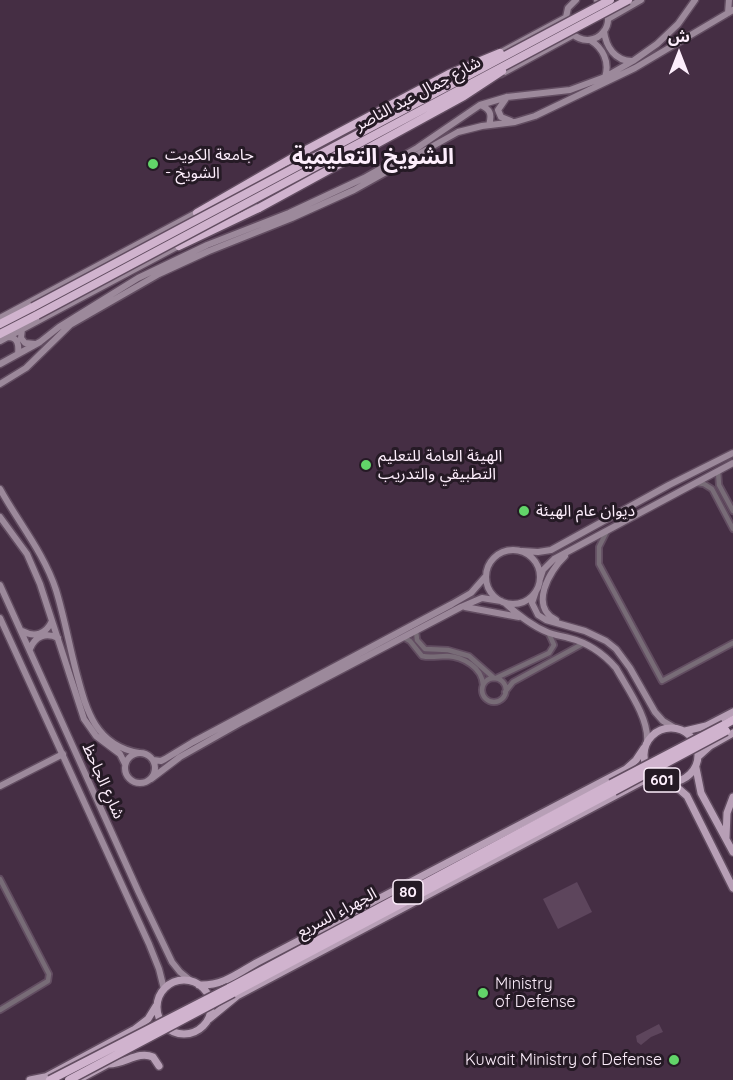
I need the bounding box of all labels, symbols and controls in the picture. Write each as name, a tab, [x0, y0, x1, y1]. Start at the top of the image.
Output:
north arrow	[649, 24, 709, 84]
text: ش	[668, 26, 690, 46]
street label: شارع جمال عبد الناصر	[352, 53, 484, 135]
district label: الشويخ التعليمية	[292, 144, 454, 170]
place label: جامعة الكويت - الشويخ	[165, 145, 254, 183]
marker: جامعة الكويت - الشويخ	[146, 157, 160, 171]
place label: الهيئة العامة للتعليم التطبيقي والتدريب	[378, 446, 502, 484]
marker: الهيئة العامة للتعليم التطبيقي والتدريب	[359, 458, 373, 472]
place label: ديوان عام الهيئة	[536, 501, 635, 521]
marker: ديوان عام الهيئة	[517, 504, 531, 518]
street label: شارع الجاحظ	[78, 740, 128, 822]
road number: 601	[644, 768, 680, 792]
road number: 80	[393, 880, 423, 904]
street label: الجهراء السريع	[294, 884, 380, 942]
place label: Ministry of Defense	[495, 974, 575, 1012]
marker: Ministry of Defense	[476, 986, 490, 1000]
place label: Kuwait Ministry of Defense	[465, 1050, 662, 1070]
marker: Kuwait Ministry of Defense	[667, 1053, 681, 1067]

